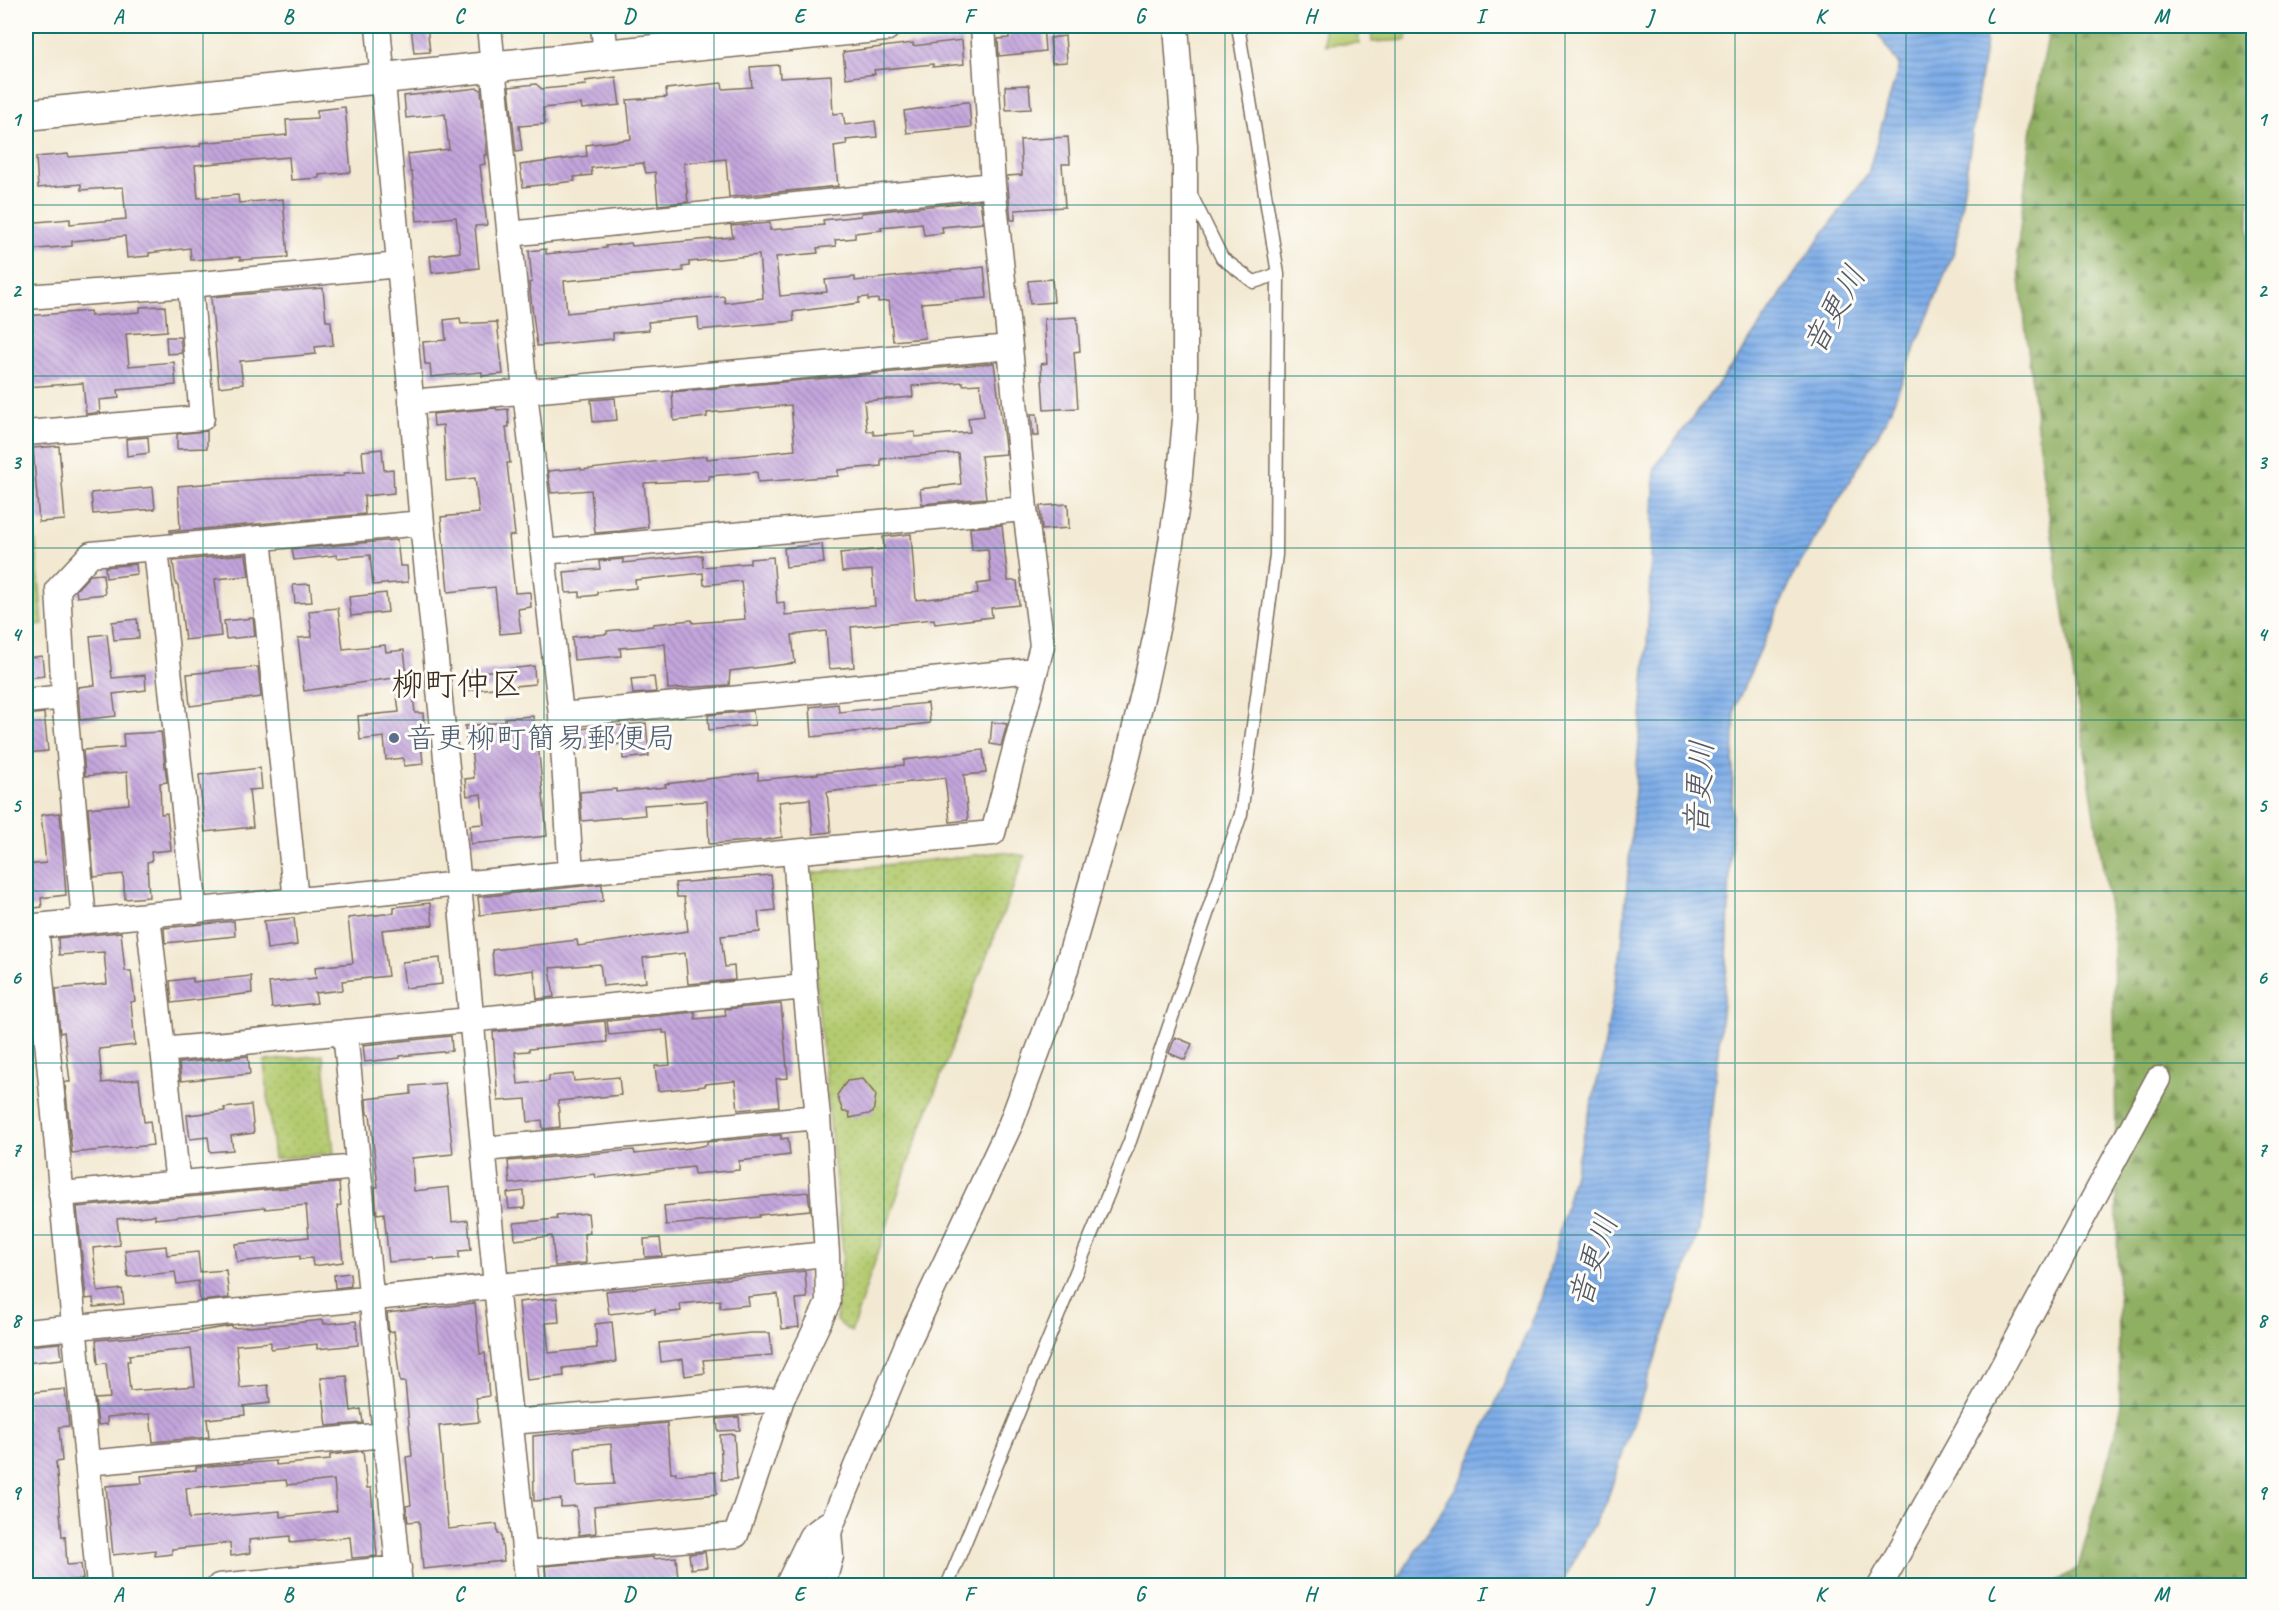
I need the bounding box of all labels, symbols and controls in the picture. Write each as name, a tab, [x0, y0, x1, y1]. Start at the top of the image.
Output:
text: A	[113, 4, 125, 29]
text: B	[283, 4, 295, 29]
text: C	[454, 4, 466, 29]
text: D	[623, 4, 637, 29]
text: E	[794, 4, 808, 29]
text: F	[964, 4, 978, 29]
text: G	[1135, 4, 1148, 29]
text: H	[1304, 4, 1319, 29]
text: I	[1476, 4, 1489, 29]
text: J	[1645, 4, 1657, 29]
text: K	[1815, 4, 1829, 29]
text: L	[1987, 4, 1997, 29]
text: M	[2154, 4, 2171, 29]
text: 1	[12, 107, 23, 132]
text: 1	[2258, 107, 2269, 132]
water label: 音更川	[1793, 258, 1875, 362]
text: 2	[12, 278, 23, 303]
text: 2	[2258, 278, 2269, 303]
text: 3	[12, 450, 23, 475]
text: 3	[2258, 450, 2269, 475]
text: 4	[12, 622, 24, 647]
text: 4	[2258, 622, 2270, 647]
district label: 柳町仲区	[391, 663, 523, 705]
place label: 音更柳町簡易郵便局	[406, 719, 676, 757]
marker: 音更柳町簡易郵便局	[387, 731, 401, 745]
water label: 音更川	[1675, 739, 1723, 837]
text: 5	[12, 793, 23, 818]
text: 5	[2258, 793, 2269, 818]
text: 6	[11, 965, 22, 990]
text: 6	[2257, 965, 2268, 990]
text: 7	[12, 1137, 23, 1162]
text: 7	[2258, 1137, 2269, 1162]
water label: 音更川	[1559, 1209, 1627, 1313]
text: 8	[12, 1308, 24, 1333]
text: 8	[2258, 1308, 2270, 1333]
text: 9	[12, 1480, 23, 1505]
text: 9	[2258, 1480, 2269, 1505]
text: A	[113, 1582, 125, 1607]
text: B	[283, 1582, 295, 1607]
text: C	[454, 1582, 466, 1607]
text: D	[623, 1582, 637, 1607]
text: E	[794, 1582, 808, 1607]
text: F	[964, 1582, 978, 1607]
text: G	[1135, 1582, 1148, 1607]
text: H	[1304, 1582, 1319, 1607]
text: I	[1476, 1582, 1489, 1607]
text: J	[1645, 1582, 1657, 1607]
text: K	[1815, 1582, 1829, 1607]
text: L	[1987, 1582, 1997, 1607]
text: M	[2154, 1582, 2171, 1607]

